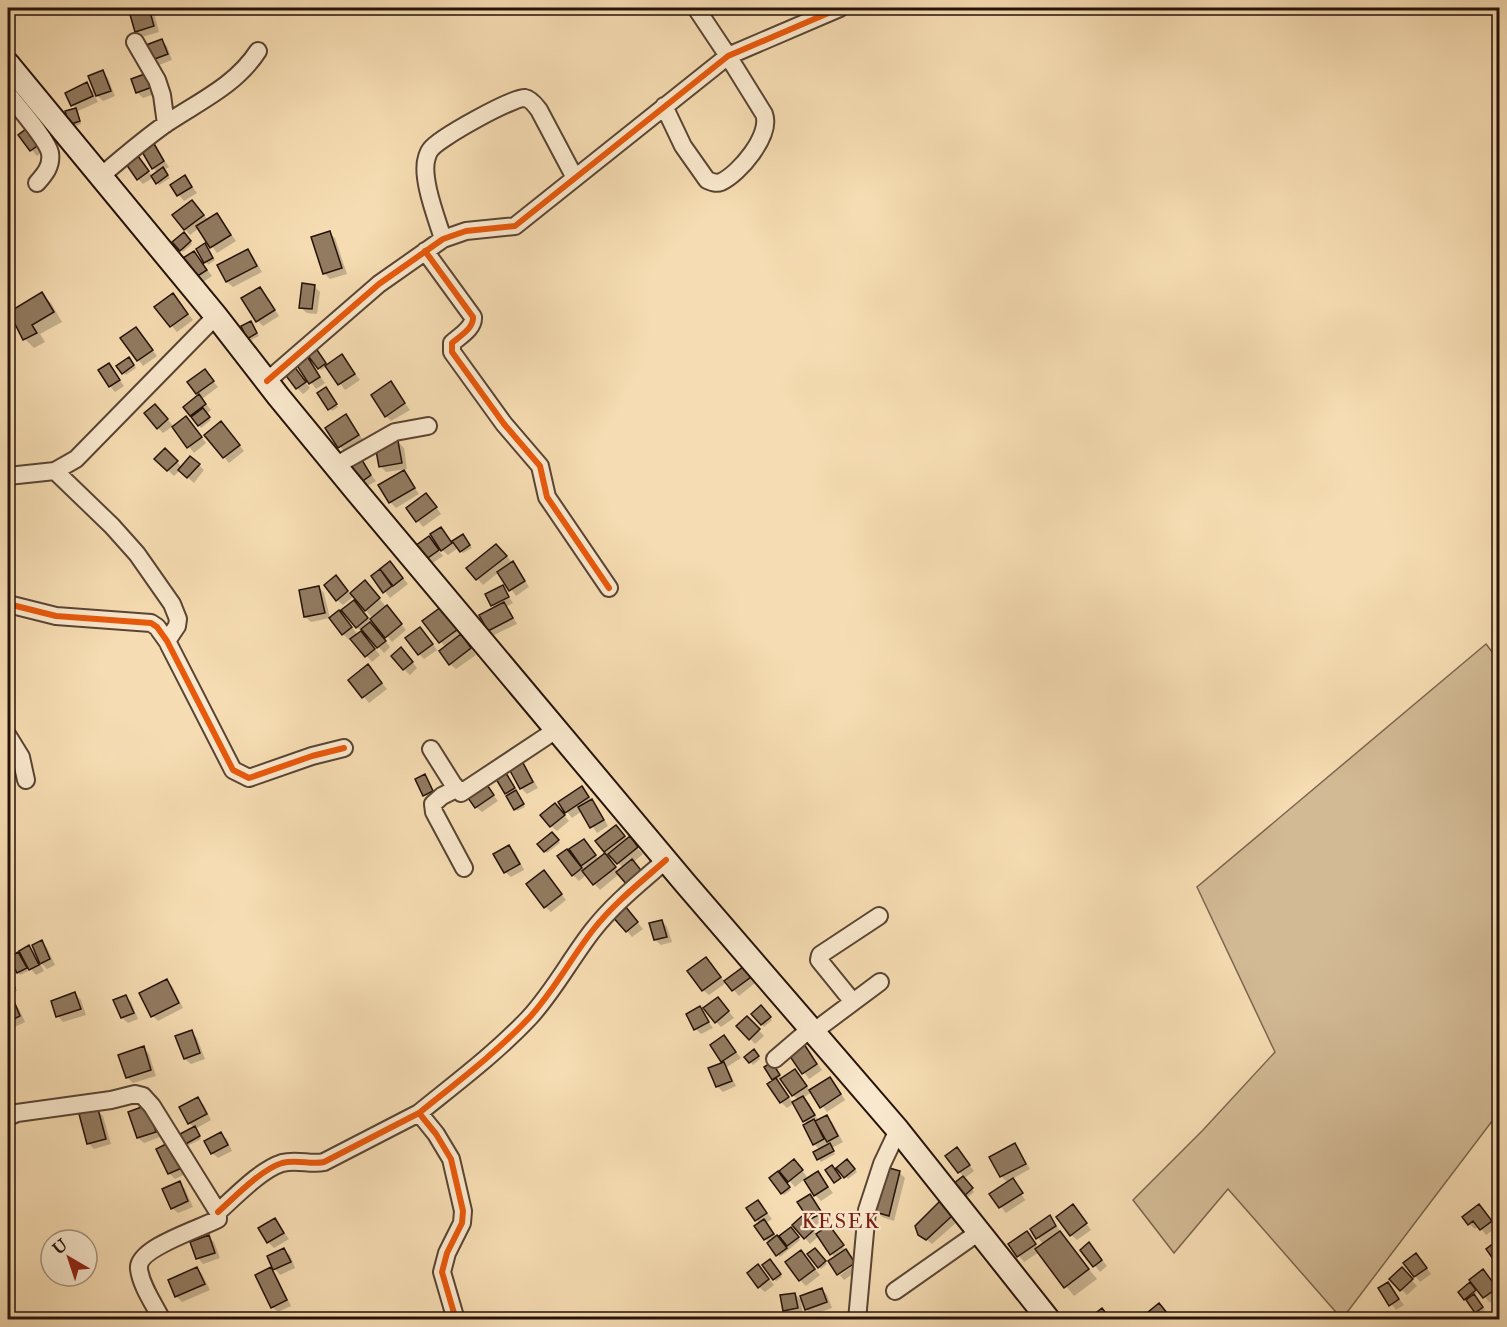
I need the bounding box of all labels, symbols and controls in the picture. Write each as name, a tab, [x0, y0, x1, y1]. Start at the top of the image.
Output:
district label: KESEK	[802, 1208, 880, 1235]
north arrow	[39, 1228, 99, 1288]
text: U	[49, 1235, 72, 1259]

